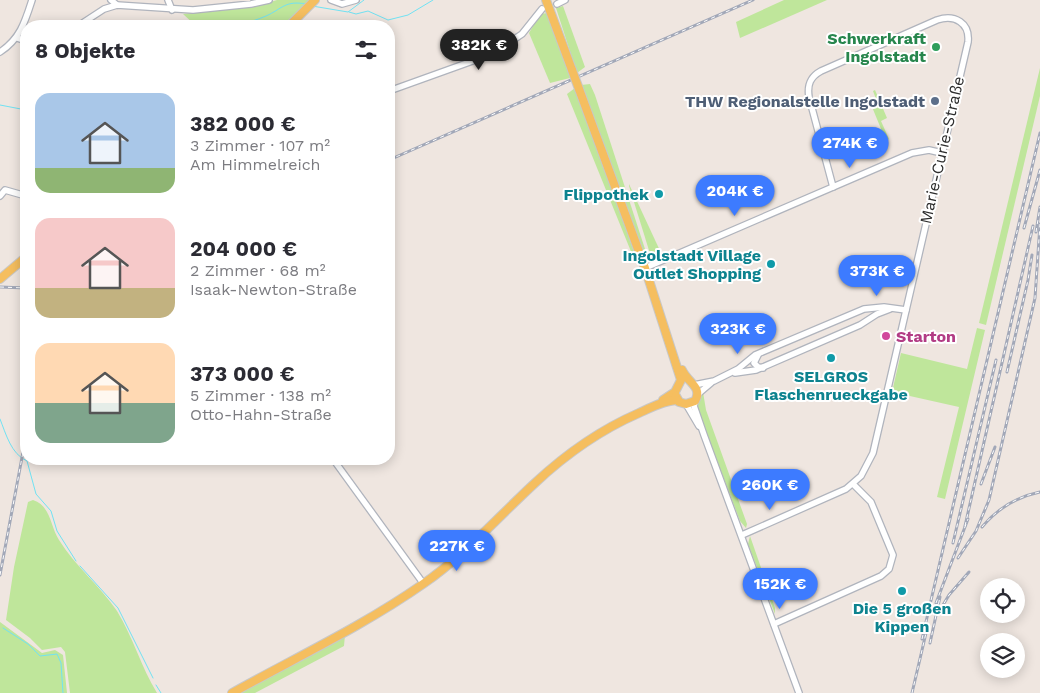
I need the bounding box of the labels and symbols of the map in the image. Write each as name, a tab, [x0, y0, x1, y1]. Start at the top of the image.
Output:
pin: 382K €	[438, 28, 520, 71]
place label: Schwerkraft Ingolstadt	[827, 29, 926, 66]
marker: Schwerkraft Ingolstadt	[930, 41, 942, 53]
street label: Marie-Curie-Straße	[916, 74, 968, 226]
place label: THW Regionalstelle Ingolstadt	[685, 92, 925, 111]
marker: THW Regionalstelle Ingolstadt	[929, 95, 941, 107]
pin: 274K €	[809, 126, 891, 169]
pin: 204K €	[694, 174, 776, 217]
place label: Flippothek	[563, 185, 649, 204]
marker: Flippothek	[653, 188, 665, 200]
place label: Ingolstadt Village Outlet Shopping	[622, 246, 761, 283]
pin: 373K €	[836, 254, 918, 297]
marker: Ingolstadt Village Outlet Shopping	[765, 258, 777, 270]
pin: 323K €	[697, 312, 779, 355]
place label: Starton	[896, 327, 956, 346]
marker: Starton	[880, 330, 892, 342]
marker: SELGROS Flaschenrueckgabe	[825, 352, 837, 364]
place label: SELGROS Flaschenrueckgabe	[754, 367, 908, 404]
pin: 260K €	[729, 468, 811, 511]
pin: 227K €	[416, 530, 498, 572]
pin: 152K €	[739, 568, 821, 610]
marker: Die 5 großen Kippen	[896, 585, 908, 597]
place label: Die 5 großen Kippen	[853, 599, 951, 636]

